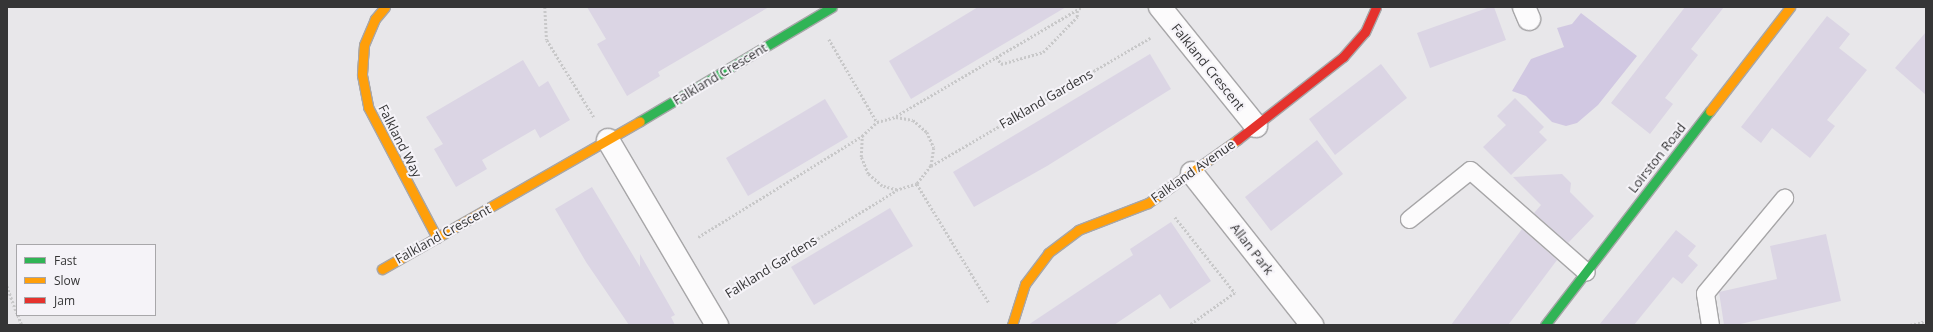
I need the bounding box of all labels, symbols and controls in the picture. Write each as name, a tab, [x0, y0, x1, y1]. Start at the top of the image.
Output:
street label: Falkland Crescent	[1168, 21, 1248, 113]
street label: Falkland Crescent	[670, 40, 770, 108]
street label: Falkland Gardens	[997, 66, 1095, 132]
street label: Falkland Way	[375, 102, 425, 180]
street label: Loirston Road	[1625, 120, 1689, 196]
street label: Falkland Avenue	[1148, 136, 1238, 206]
street label: Falkland Crescent	[392, 201, 494, 267]
street label: Allan Park	[1227, 220, 1277, 278]
street label: Falkland Gardens	[722, 232, 820, 302]
legend	[16, 244, 156, 316]
text: Fast	[54, 252, 77, 269]
text: Slow	[54, 272, 80, 289]
text: Jam	[54, 292, 75, 309]

